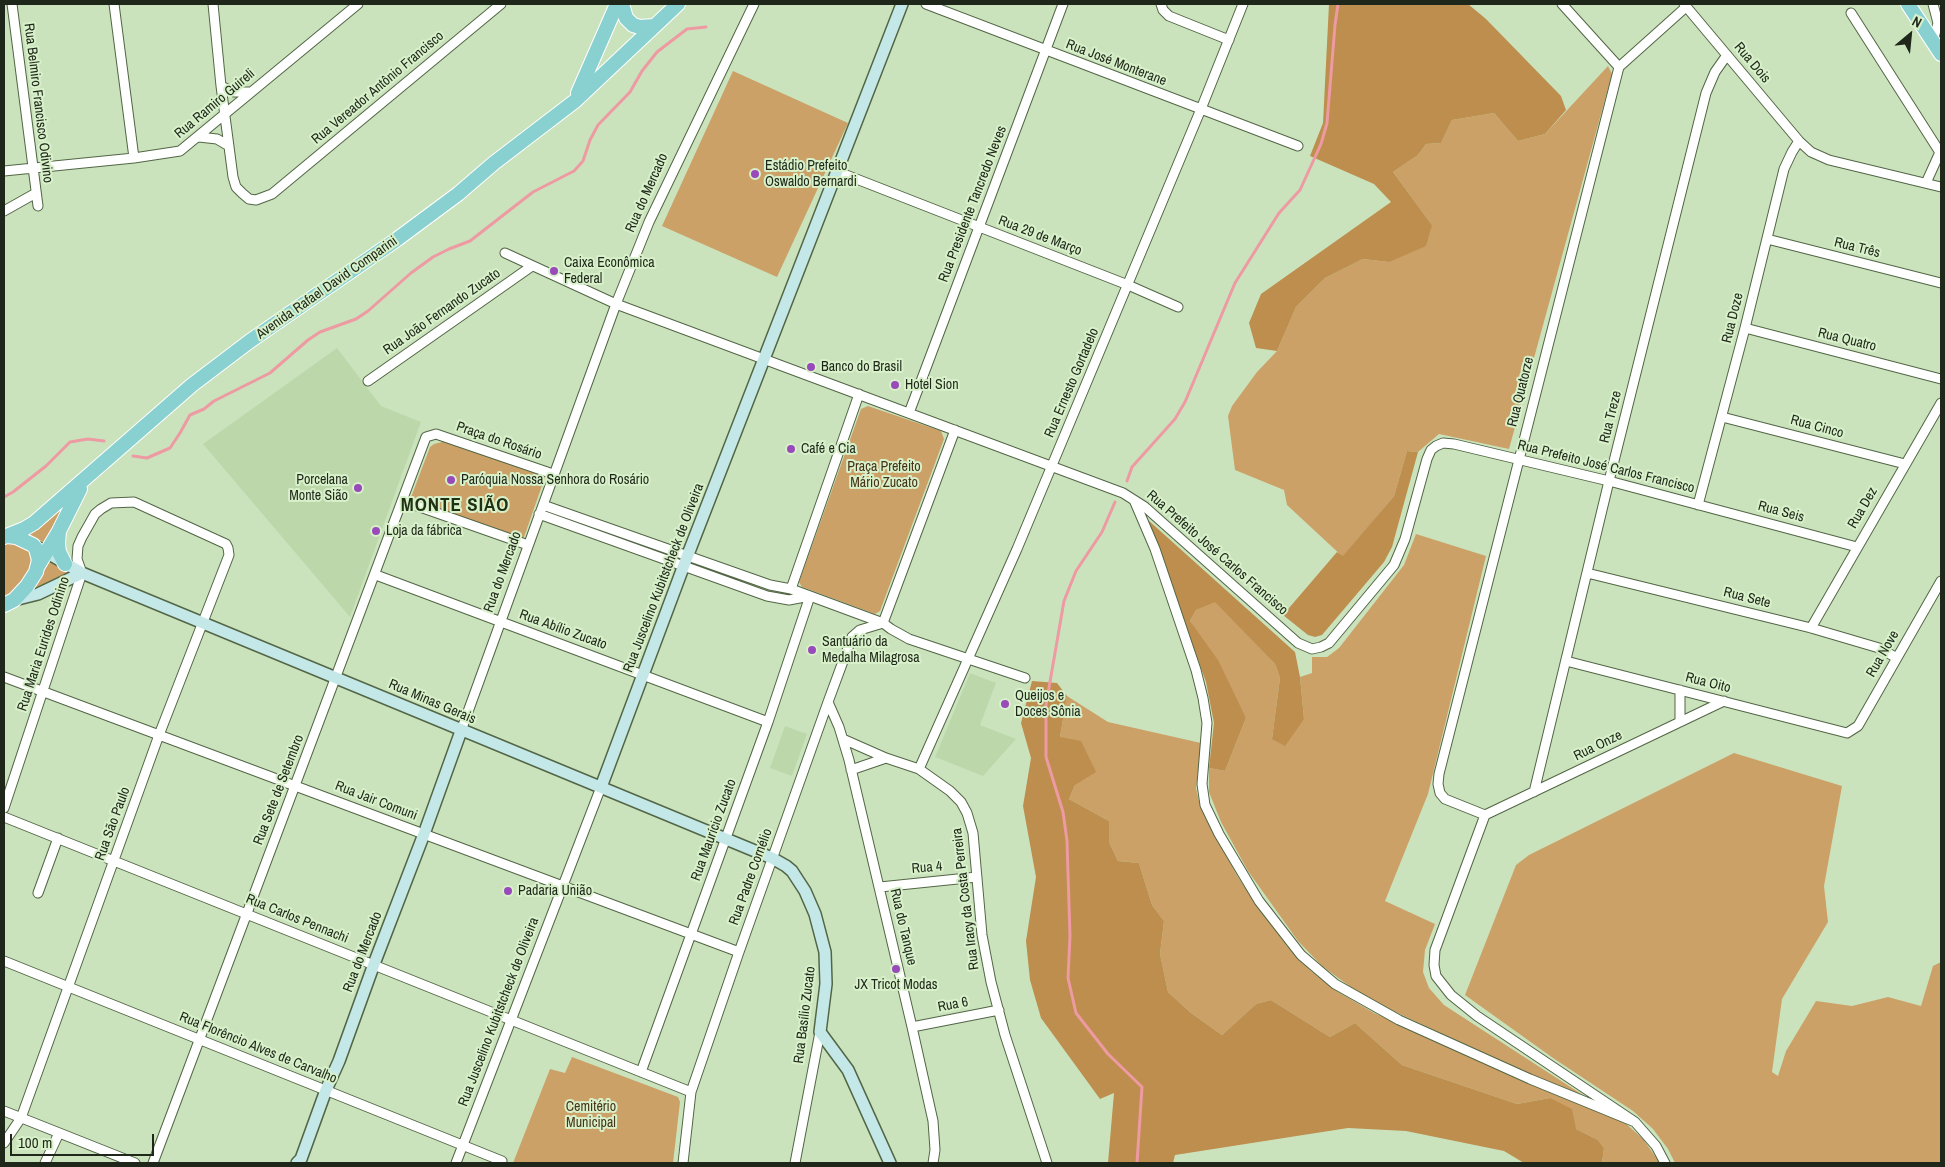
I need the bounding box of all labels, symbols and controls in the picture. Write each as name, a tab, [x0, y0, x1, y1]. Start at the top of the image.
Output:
north arrow	[1885, 10, 1935, 60]
text: N	[1909, 12, 1925, 32]
street label: Rua Belmiro Francisco Odivino	[20, 22, 56, 184]
street label: Rua Vereador Antônio Francisco	[309, 28, 447, 148]
street label: Rua José Monterane	[1063, 36, 1169, 90]
street label: Rua Dois	[1730, 39, 1774, 87]
street label: Rua Ramiro Guireli	[171, 66, 259, 142]
street label: Rua Presidente Tancredo Neves	[935, 123, 1011, 285]
street label: Rua do Mercado	[622, 151, 672, 235]
place label: Estádio Prefeito Oswaldo Bernardi	[765, 158, 857, 190]
marker: Estádio Prefeito Oswaldo Bernardi	[749, 168, 761, 180]
street label: Rua 29 de Março	[996, 212, 1084, 260]
street label: Avenida Rafael David Comparini	[253, 233, 401, 343]
street label: Rua Três	[1832, 234, 1882, 262]
place label: Caixa Econômica Federal	[564, 255, 655, 288]
street label: Rua João Fernando Zucato	[380, 265, 504, 359]
marker: Caixa Econômica Federal	[548, 265, 560, 277]
street label: Rua Doze	[1719, 291, 1747, 345]
street label: Rua Quatro	[1816, 325, 1878, 355]
street label: Rua Ernesto Gortadelo	[1041, 326, 1103, 440]
street label: Rua Quatorze	[1504, 355, 1538, 429]
place label: Banco do Brasil	[821, 359, 902, 375]
marker: Banco do Brasil	[805, 361, 817, 373]
place label: Hotel Sion	[905, 377, 959, 393]
marker: Hotel Sion	[889, 379, 901, 391]
street label: Rua Treze	[1596, 389, 1626, 445]
street label: Rua Cinco	[1789, 412, 1845, 442]
street label: Praça do Rosário	[454, 419, 544, 463]
street label: Rua Prefeito José Carlos Francisco	[1516, 437, 1696, 497]
place label: Café e Cia	[801, 441, 856, 457]
marker: Café e Cia	[785, 443, 797, 455]
park label: Praça Prefeito Mário Zucato	[847, 459, 921, 492]
place label: Porcelana Monte Sião	[289, 472, 348, 504]
place label: Paróquia Nossa Senhora do Rosário	[461, 472, 649, 488]
marker: Paróquia Nossa Senhora do Rosário	[445, 474, 457, 486]
street label: Rua Juscelino Kubitstcheck de Oliveira	[620, 481, 708, 675]
marker: Porcelana Monte Sião	[352, 482, 364, 494]
street label: Rua Dez	[1845, 484, 1881, 532]
street label: Rua Prefeito José Carlos Francisco	[1143, 487, 1291, 619]
district label: MONTE SIÃO	[399, 495, 511, 517]
street label: Rua Seis	[1756, 498, 1806, 526]
place label: Loja da fábrica	[386, 523, 462, 539]
marker: Loja da fábrica	[370, 525, 382, 537]
street label: Rua do Mercado	[481, 529, 525, 615]
street label: Rua Maria Eurides Odinino	[14, 575, 74, 713]
street label: Rua Sete	[1722, 584, 1772, 612]
street label: Rua Abílio Zucato	[517, 606, 609, 654]
street label: Rua Nove	[1863, 628, 1903, 680]
place label: Santuário da Medalha Milagrosa	[822, 634, 920, 666]
marker: Santuário da Medalha Milagrosa	[806, 644, 818, 656]
street label: Rua Oito	[1684, 669, 1732, 697]
street label: Rua Minas Gerais	[386, 676, 478, 728]
place label: Queijos e Doces Sônia	[1015, 688, 1081, 720]
marker: Queijos e Doces Sônia	[999, 698, 1011, 710]
street label: Rua Onze	[1571, 727, 1625, 765]
street label: Rua Sete de Setembro	[250, 732, 308, 848]
street label: Rua Maurício Zucato	[688, 777, 740, 883]
street label: Rua Jair Comuni	[332, 778, 420, 824]
street label: Rua São Paulo	[92, 785, 134, 863]
street label: Rua Padre Cornélio	[726, 826, 776, 928]
street label: Rua Iracy da Costa Perreira	[949, 827, 983, 971]
street label: Rua 4	[911, 858, 943, 878]
place label: Padaria União	[518, 883, 592, 899]
marker: Padaria União	[502, 885, 514, 897]
street label: Rua do Tanque	[886, 887, 920, 967]
street label: Rua Carlos Pennachi	[243, 891, 351, 947]
street label: Rua do Mercado	[340, 909, 386, 995]
street label: Rua Juscelino Kubitstcheck de Oliveira	[455, 915, 543, 1109]
marker: JX Tricot Modas	[890, 963, 902, 975]
street label: Rua Basílio Zucato	[791, 966, 819, 1064]
place label: JX Tricot Modas	[854, 977, 938, 993]
street label: Rua 6	[936, 994, 970, 1016]
street label: Rua Florêncio Alves de Carvalho	[177, 1009, 339, 1087]
park label: Cemitério Municipal	[566, 1099, 616, 1132]
scale bar	[12, 1124, 156, 1156]
text: 100 m	[18, 1132, 52, 1153]

